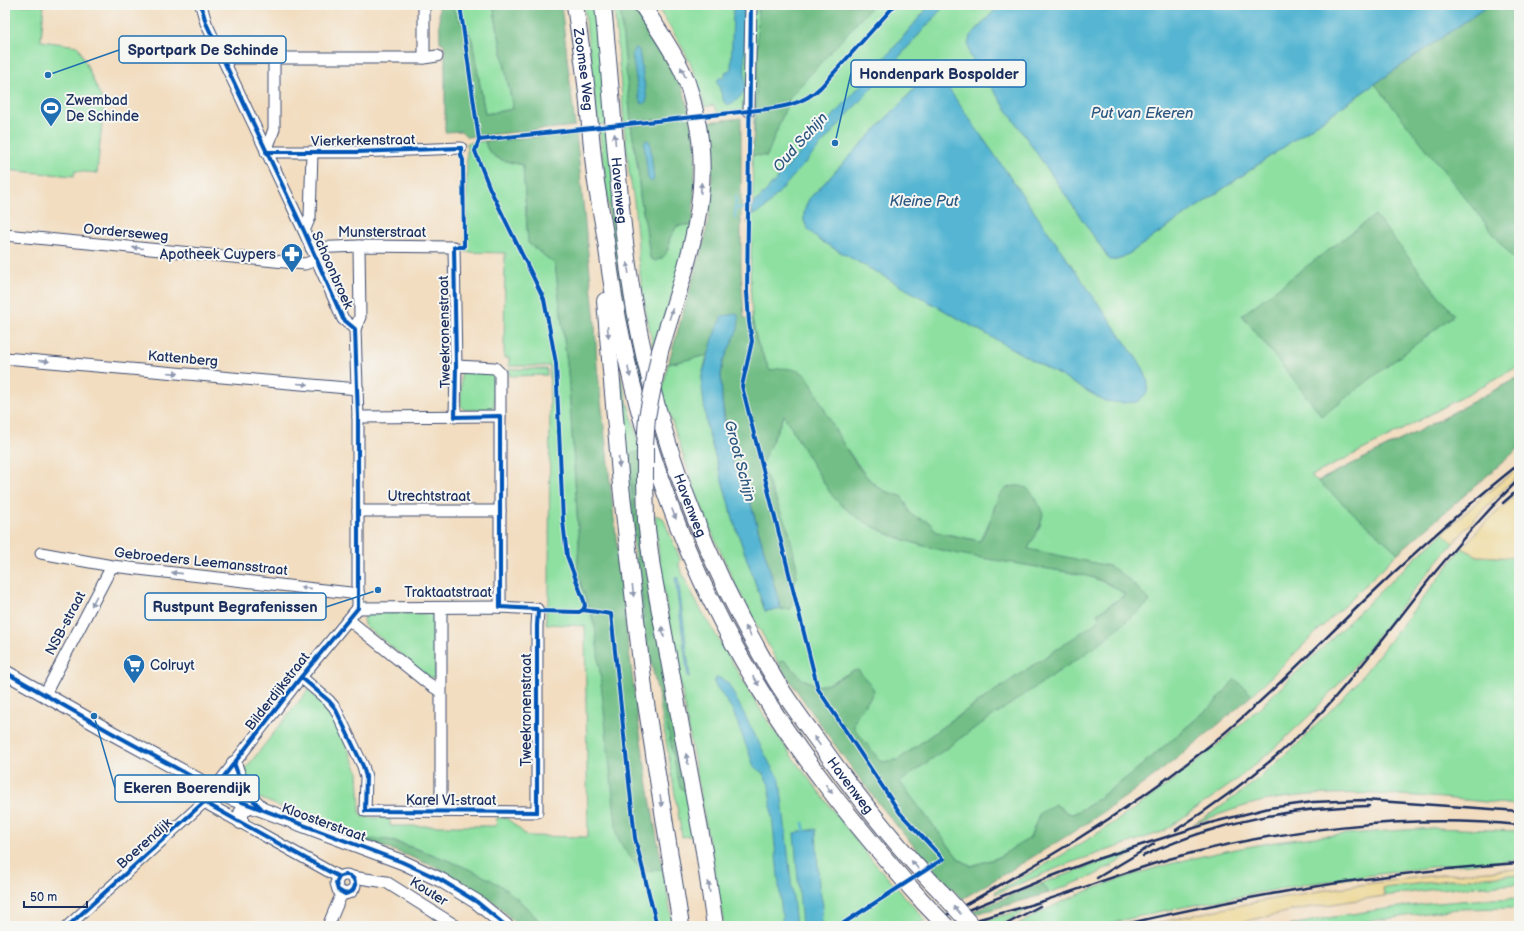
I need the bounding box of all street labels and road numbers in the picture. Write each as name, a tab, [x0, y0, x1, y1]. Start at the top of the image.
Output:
street label: Zoomse Weg	[569, 26, 597, 111]
street label: Vierkerkenstraat	[311, 131, 416, 150]
street label: Havenweg	[607, 156, 631, 224]
street label: Oorderseweg	[83, 220, 169, 245]
street label: Munsterstraat	[338, 224, 427, 241]
street label: Schoonbroek	[308, 229, 357, 312]
street label: Tweekronenstraat	[435, 275, 454, 389]
street label: Kattenberg	[147, 347, 219, 370]
street label: Havenweg	[670, 471, 710, 540]
street label: Utrechtstraat	[387, 488, 471, 505]
street label: Gebroeders Leemansstraat	[113, 544, 289, 579]
street label: Traktaatstraat	[404, 584, 493, 601]
street label: NSB-straat	[42, 588, 90, 658]
street label: Bilderdijkstraat	[242, 648, 314, 734]
street label: Tweekronenstraat	[518, 653, 535, 766]
street label: Havenweg	[823, 754, 877, 817]
street label: Karel VI-straat	[406, 792, 497, 809]
street label: Kloosterstraat	[279, 799, 369, 846]
street label: Boerendijk	[113, 814, 176, 873]
street label: Kouter	[407, 873, 452, 910]

